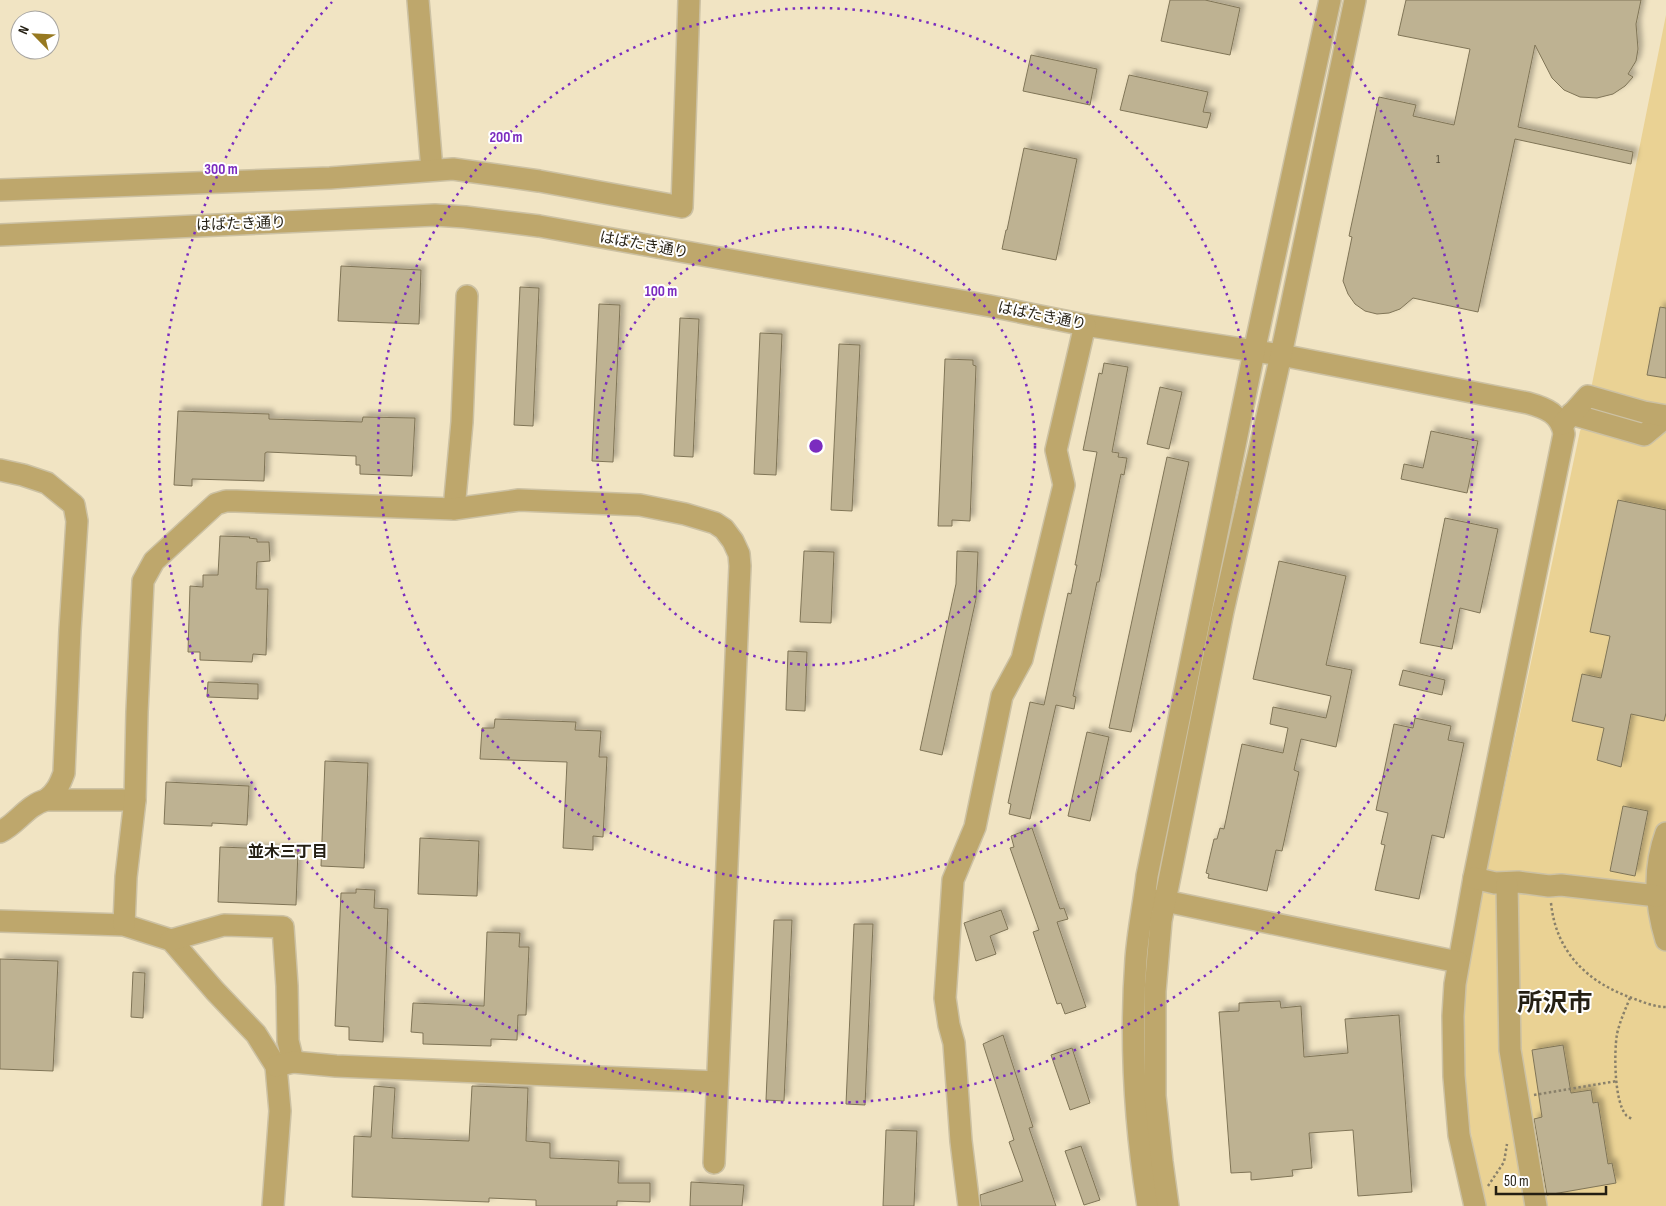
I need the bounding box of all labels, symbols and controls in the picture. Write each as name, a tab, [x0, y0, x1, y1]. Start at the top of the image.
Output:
north arrow	[10, 10, 60, 60]
text: N	[14, 23, 33, 37]
text: 200 m	[489, 128, 523, 147]
house number: 1	[1436, 152, 1441, 167]
text: 300 m	[204, 160, 238, 179]
street label: はばたき通り	[196, 213, 286, 235]
street label: はばたき通り	[598, 228, 690, 262]
text: 100 m	[645, 282, 677, 301]
street label: はばたき通り	[996, 298, 1088, 334]
centre of rings	[807, 437, 825, 455]
district label: 並木三丁目	[248, 843, 328, 862]
district label: 所沢市	[1517, 988, 1593, 1019]
scale bar	[1496, 1164, 1606, 1196]
text: 50 m	[1504, 1172, 1529, 1191]

